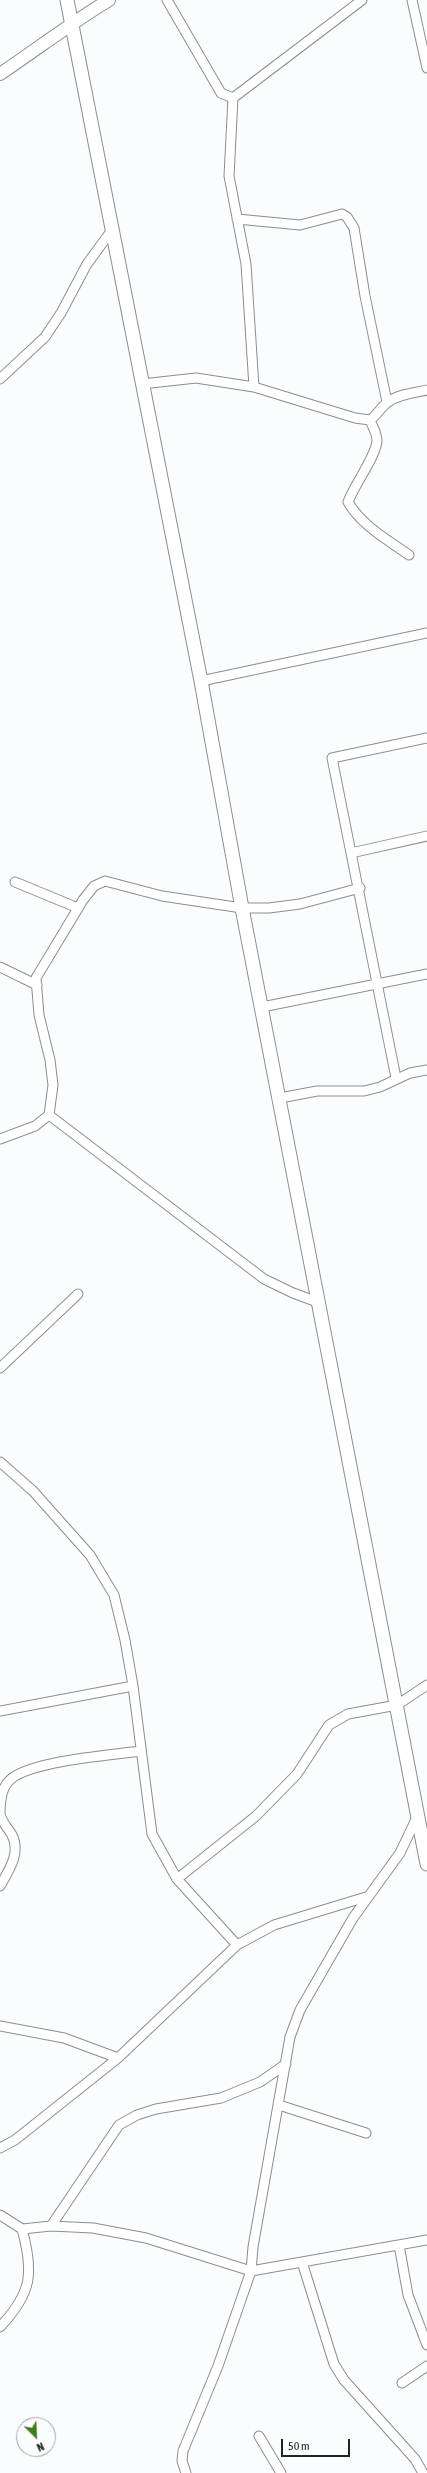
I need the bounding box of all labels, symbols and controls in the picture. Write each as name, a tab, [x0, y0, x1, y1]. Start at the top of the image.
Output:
north arrow	[16, 2417, 56, 2457]
scale bar	[283, 2431, 352, 2457]
text: 50 m	[288, 2439, 310, 2453]
text: N	[35, 2440, 46, 2454]

